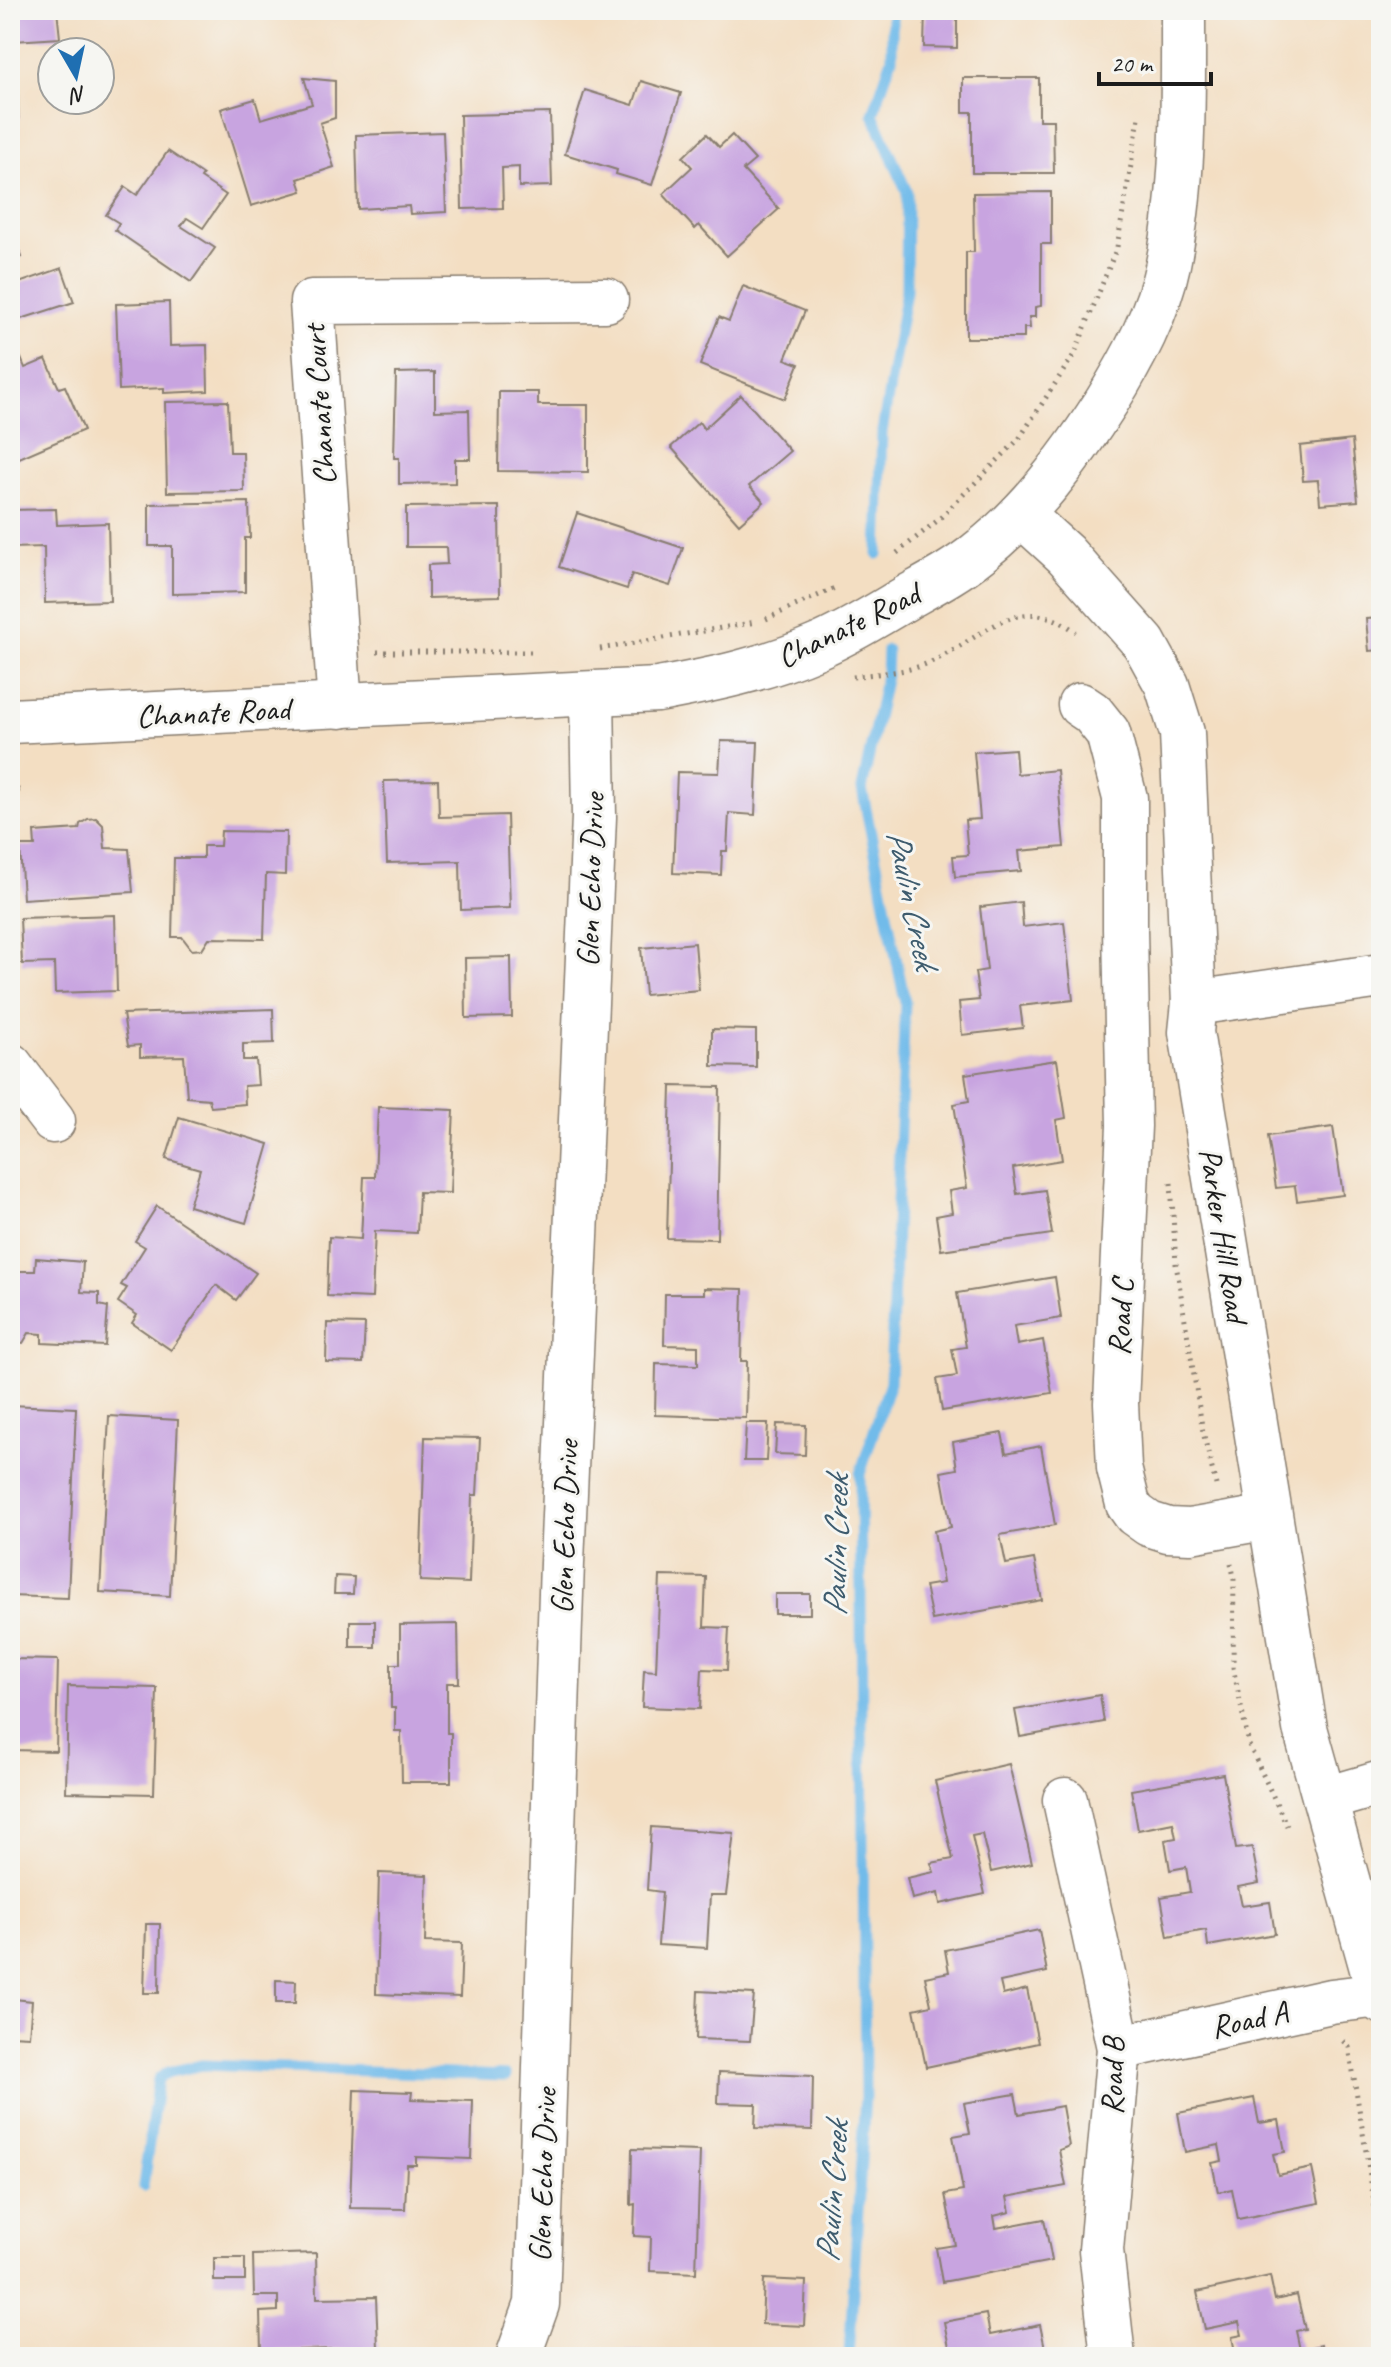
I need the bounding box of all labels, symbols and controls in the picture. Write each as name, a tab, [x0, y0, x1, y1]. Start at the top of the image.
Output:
north arrow	[36, 36, 116, 116]
scale bar	[1099, 36, 1211, 86]
text: 20 m	[1111, 49, 1154, 79]
text: N	[67, 80, 88, 110]
street label: Chanate Court	[293, 320, 346, 486]
street label: Chanate Road	[770, 571, 930, 678]
street label: Chanate Road	[135, 688, 295, 737]
street label: Glen Echo Drive	[567, 790, 614, 967]
water label: Paulin Creek	[877, 826, 949, 978]
street label: Parker Hill Road	[1190, 1145, 1258, 1329]
street label: Road C	[1098, 1273, 1143, 1356]
street label: Glen Echo Drive	[541, 1437, 588, 1614]
water label: Paulin Creek	[813, 1470, 858, 1617]
street label: Road A	[1207, 1991, 1293, 2048]
street label: Road B	[1091, 2034, 1134, 2115]
street label: Glen Echo Drive	[519, 2085, 566, 2262]
water label: Paulin Creek	[805, 2115, 858, 2264]

